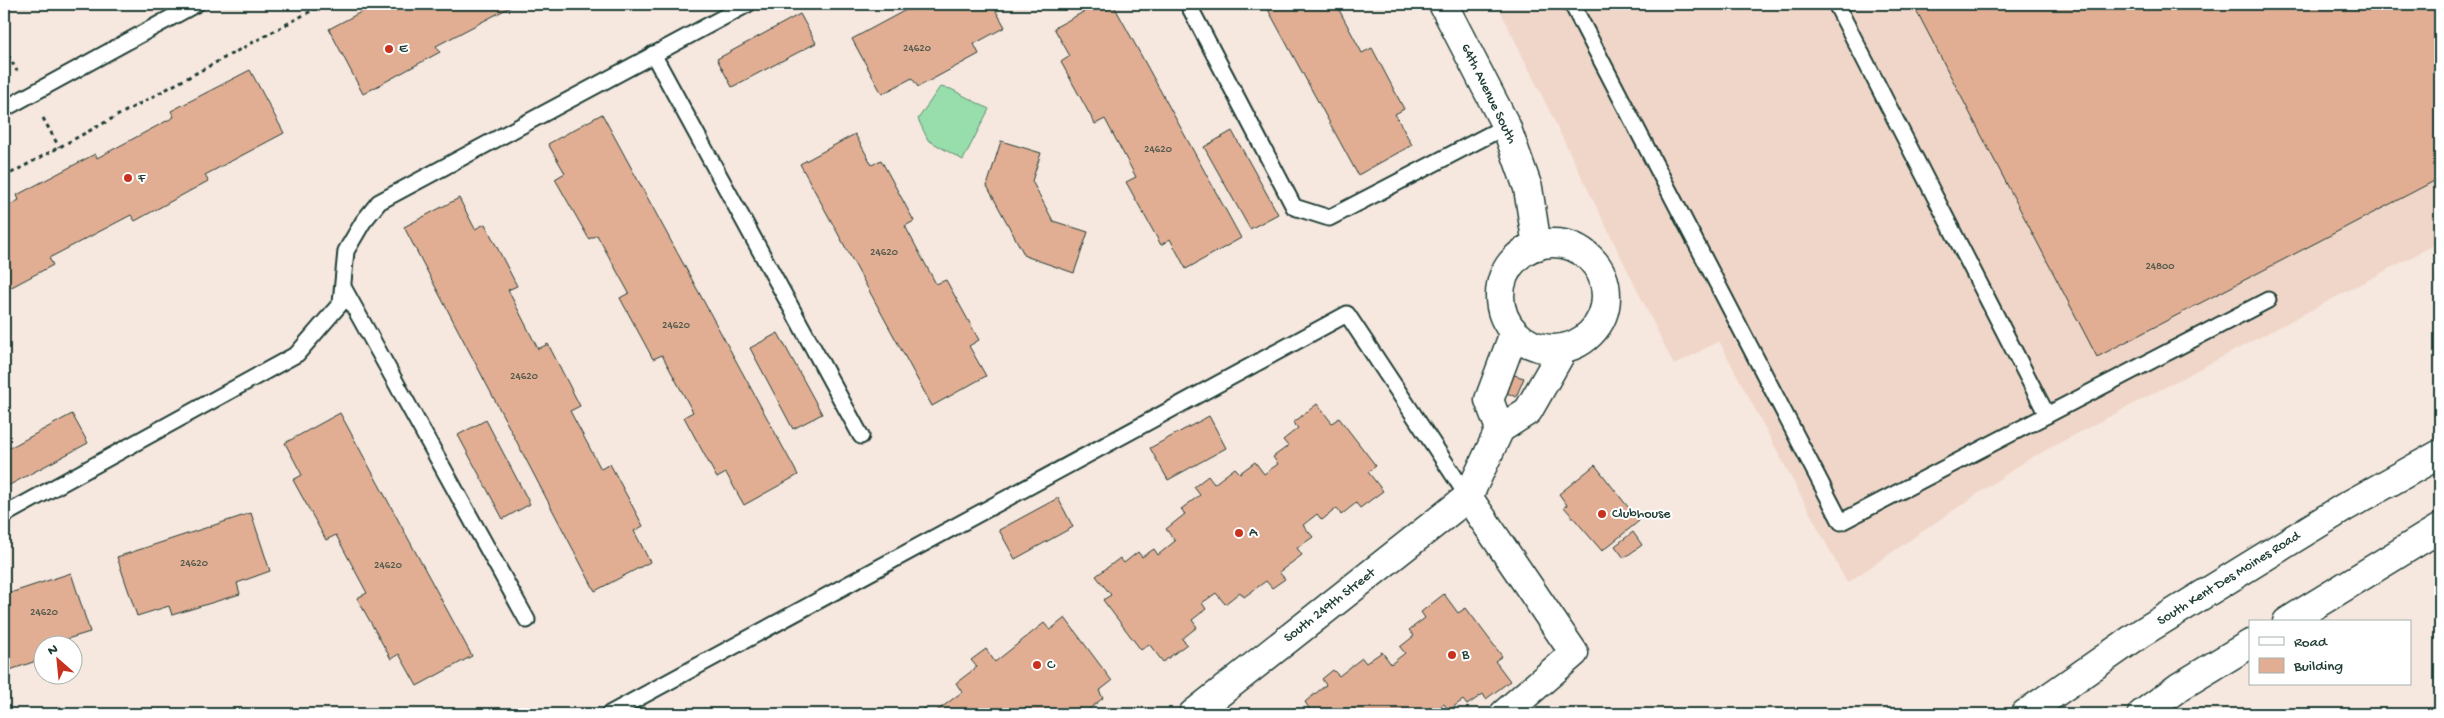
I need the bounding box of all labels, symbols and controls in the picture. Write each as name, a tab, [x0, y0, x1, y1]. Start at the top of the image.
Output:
place label: E	[399, 41, 409, 58]
street label: 64th Avenue South	[1456, 41, 1520, 147]
marker: E	[383, 43, 395, 55]
house number: 24620	[903, 43, 931, 55]
house number: 24620	[1144, 144, 1172, 156]
place label: F	[137, 170, 146, 187]
marker: F	[122, 172, 134, 184]
house number: 24620	[870, 247, 898, 259]
house number: 24800	[2145, 261, 2175, 273]
house number: 24620	[662, 320, 690, 332]
house number: 24620	[510, 371, 538, 383]
place label: Clubhouse	[1612, 506, 1671, 523]
marker: Clubhouse	[1596, 508, 1608, 520]
place label: A	[1249, 525, 1258, 542]
marker: A	[1233, 527, 1245, 539]
street label: South Kent Des Moines Road	[2154, 527, 2305, 630]
house number: 24620	[180, 558, 208, 570]
house number: 24620	[374, 560, 402, 572]
street label: South 249th Street	[1281, 564, 1380, 647]
house number: 24620	[30, 607, 58, 619]
legend	[2249, 620, 2412, 686]
text: Road	[2294, 634, 2328, 652]
north arrow	[32, 636, 82, 686]
text: N	[45, 641, 61, 660]
place label: B	[1461, 647, 1470, 664]
marker: B	[1446, 649, 1458, 661]
place label: C	[1047, 657, 1056, 674]
text: Building	[2293, 658, 2343, 676]
marker: C	[1031, 659, 1043, 671]

